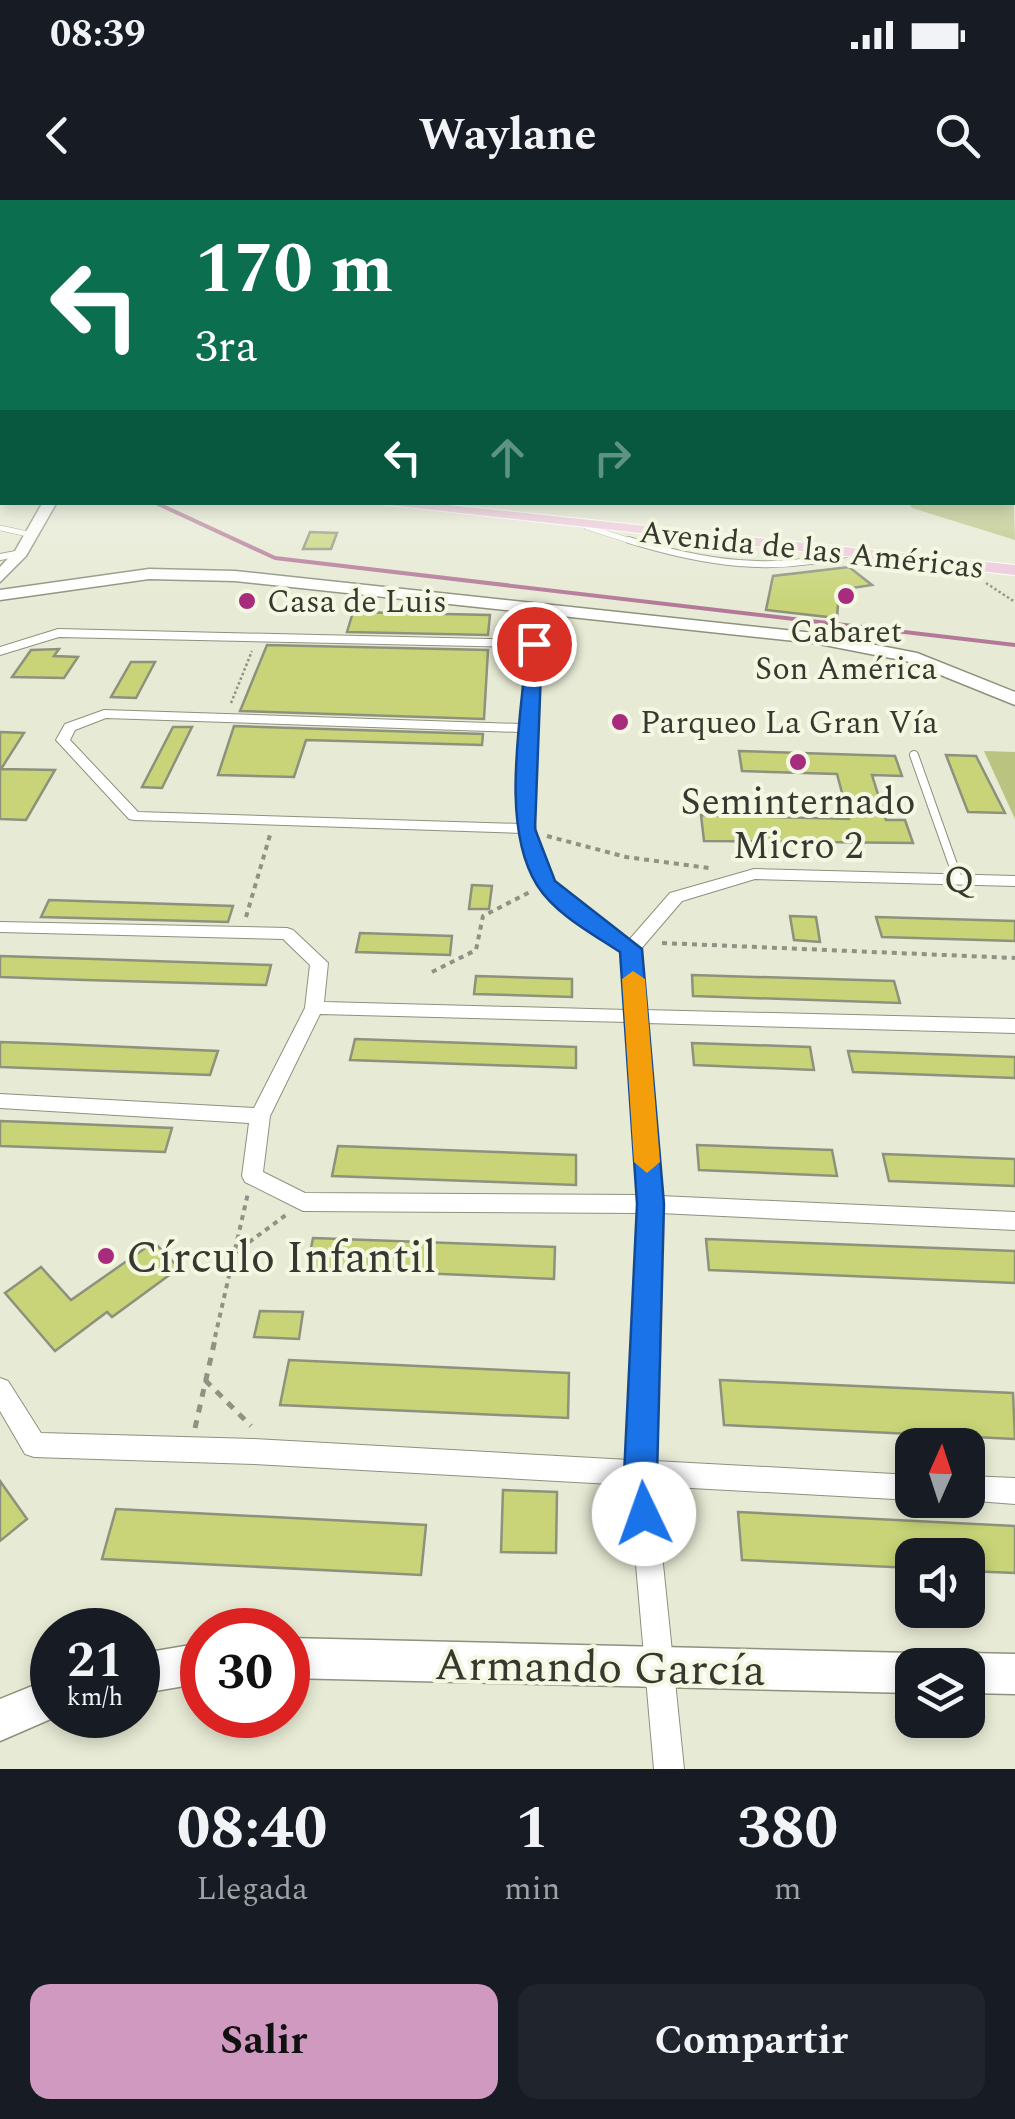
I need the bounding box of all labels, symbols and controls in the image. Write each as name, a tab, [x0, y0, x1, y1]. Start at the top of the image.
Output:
text: 08:39	[50, 6, 145, 64]
text: Waylane	[419, 101, 596, 170]
icon: back	[30, 108, 85, 163]
icon: search	[930, 108, 985, 163]
text: 170 m	[195, 217, 393, 323]
icon: left	[30, 240, 160, 370]
text: 3ra	[195, 313, 258, 382]
icon: left	[375, 430, 430, 485]
icon: ahead	[480, 430, 535, 485]
icon: right	[585, 430, 640, 485]
street label: Avenida de las Américas	[637, 508, 987, 593]
place label: Casa de Luis	[267, 578, 447, 627]
marker: Cabaret Son América	[835, 585, 857, 607]
marker: Casa de Luis	[236, 590, 258, 612]
pin	[492, 602, 577, 687]
place label: Cabaret Son América	[755, 608, 937, 694]
icon: arrive	[507, 617, 562, 672]
place label: Parqueo La Gran Vía	[640, 699, 938, 748]
marker: Parqueo La Gran Vía	[609, 711, 631, 733]
marker: Seminternado Micro 2	[787, 751, 809, 773]
place label: Seminternado Micro 2	[680, 774, 916, 876]
street label: Q	[943, 852, 975, 910]
place label: Círculo Infantil	[126, 1224, 437, 1293]
marker: Círculo Infantil	[95, 1245, 117, 1267]
north arrow	[895, 1428, 985, 1518]
map controls	[895, 1428, 985, 1738]
position arrow	[592, 1462, 696, 1566]
button: sound	[895, 1538, 985, 1628]
speed limit sign: 30	[180, 1608, 310, 1738]
text: 21	[67, 1623, 123, 1699]
street label: Armando García	[434, 1631, 766, 1706]
button: layers	[895, 1648, 985, 1738]
text: km/h	[67, 1679, 123, 1717]
text: 08:40	[177, 1783, 328, 1875]
text: 1	[516, 1783, 549, 1875]
text: 380	[737, 1783, 838, 1875]
text: Llegada	[196, 1865, 308, 1914]
text: min	[504, 1865, 560, 1914]
text: m	[774, 1865, 801, 1914]
button: Salir	[30, 1984, 498, 2099]
button: Compartir	[518, 1984, 985, 2099]

